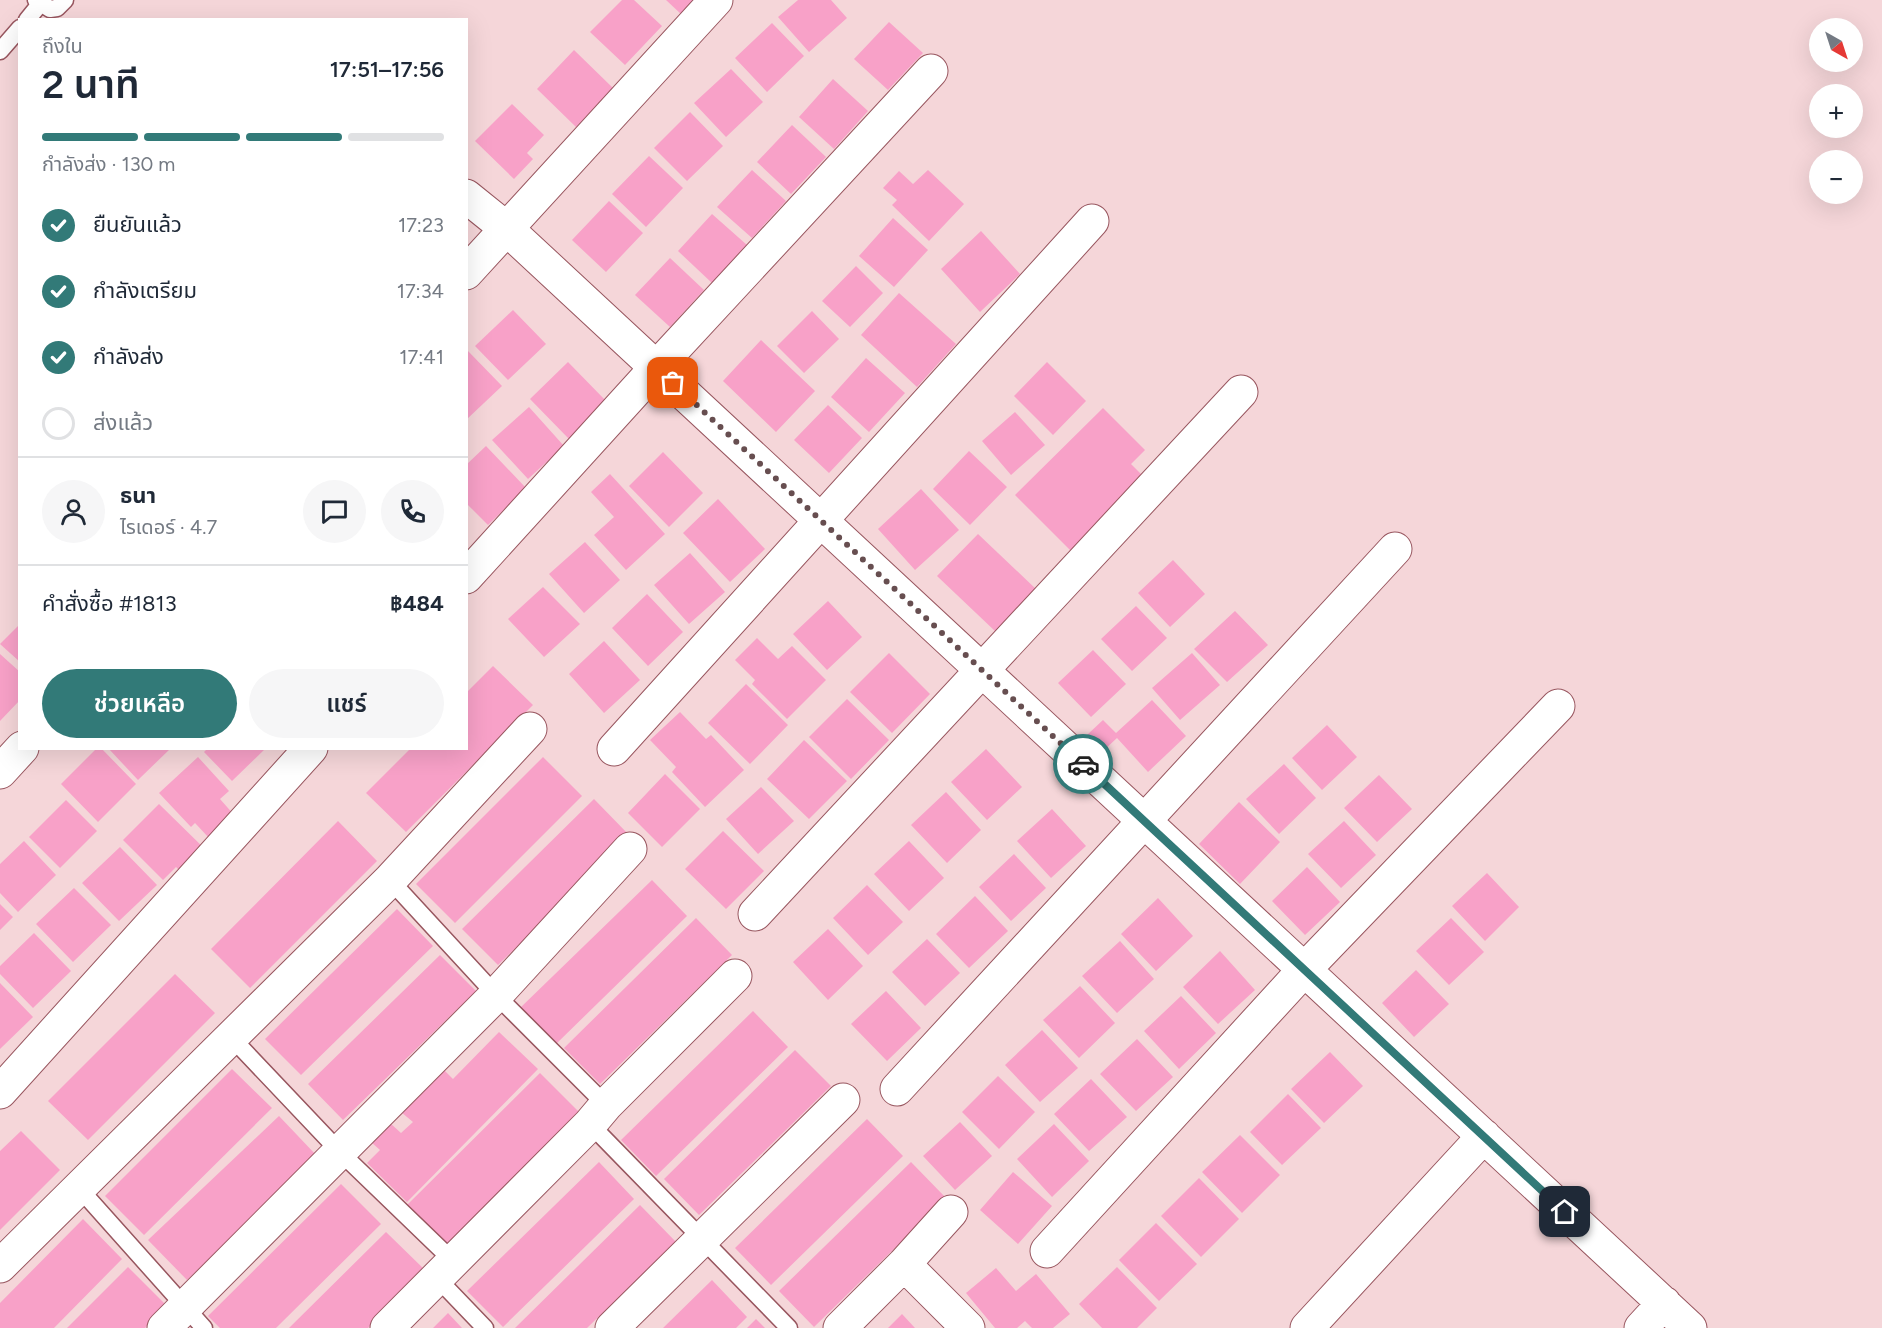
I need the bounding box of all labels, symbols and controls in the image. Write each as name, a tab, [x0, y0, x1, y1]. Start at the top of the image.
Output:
north arrow	[1809, 18, 1863, 72]
map controls	[1809, 18, 1863, 204]
text: ถึงใน	[42, 34, 83, 58]
text: 17:51–17:56	[330, 56, 444, 83]
text: 2 นาที	[42, 61, 140, 108]
button: +	[1809, 84, 1863, 138]
button: −	[1809, 150, 1863, 204]
text: กำลังส่ง · 130 m	[42, 152, 175, 176]
icon: check	[42, 209, 75, 242]
text: ยืนยันแล้ว	[93, 211, 182, 238]
text: 17:23	[398, 213, 444, 237]
icon: check	[42, 275, 75, 308]
text: กำลังเตรียม	[93, 277, 197, 304]
text: 17:34	[397, 279, 444, 303]
icon: check	[42, 341, 75, 374]
text: กำลังส่ง	[93, 343, 164, 370]
text: 17:41	[399, 345, 444, 369]
pin	[647, 357, 698, 408]
icon: bag	[656, 366, 689, 399]
text: ส่งแล้ว	[93, 409, 153, 436]
button: person	[42, 480, 105, 543]
button: chat	[303, 480, 366, 543]
button: phone	[381, 480, 444, 543]
text: ธนา	[120, 482, 156, 509]
text: ไรเดอร์ · 4.7	[120, 515, 217, 539]
text: คำสั่งซื้อ #1813	[42, 590, 177, 617]
text: ฿484	[390, 590, 444, 617]
button: ช่วยเหลือ	[42, 669, 237, 738]
button: แชร์	[249, 669, 444, 738]
courier	[1053, 734, 1113, 794]
icon: car	[1067, 748, 1100, 781]
pin	[1539, 1186, 1590, 1237]
icon: home	[1548, 1195, 1581, 1228]

